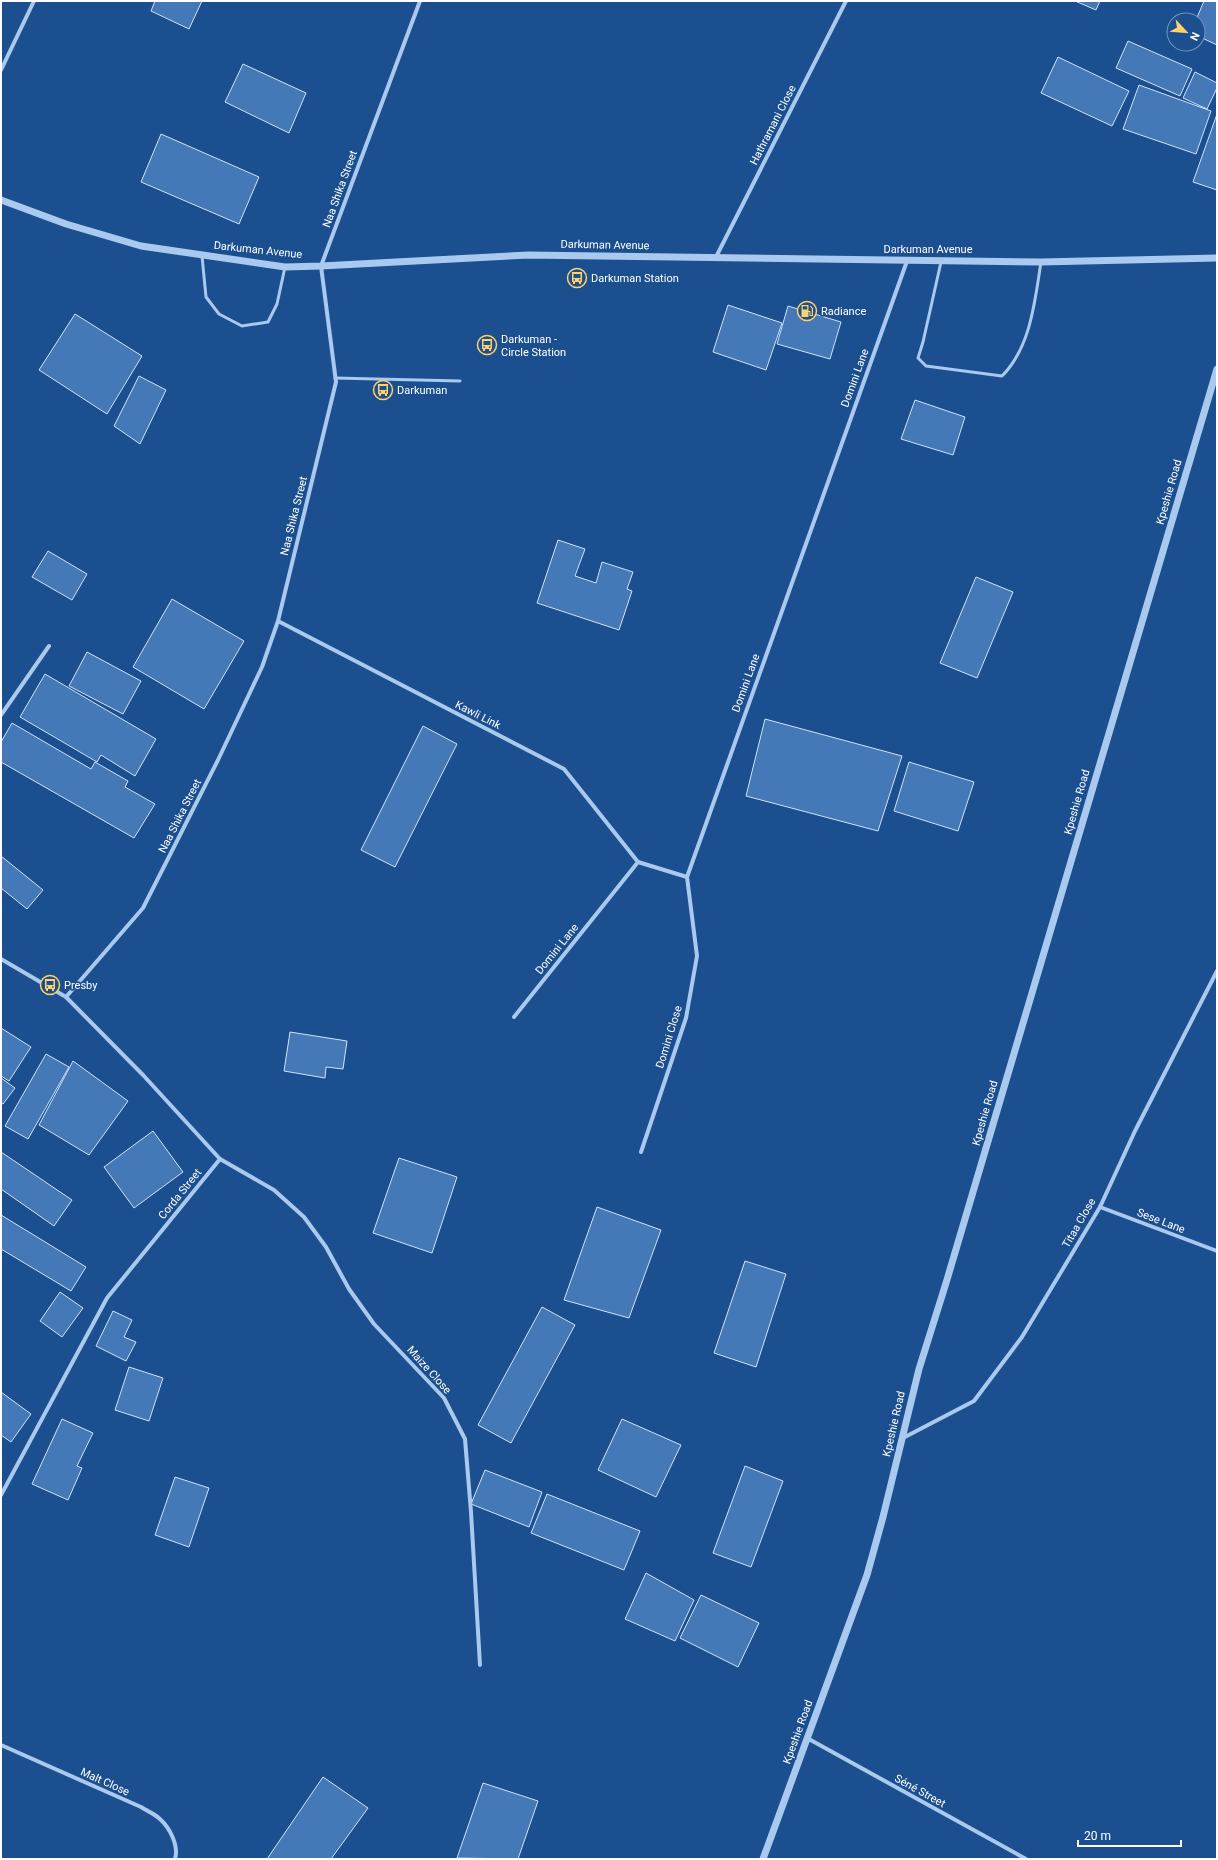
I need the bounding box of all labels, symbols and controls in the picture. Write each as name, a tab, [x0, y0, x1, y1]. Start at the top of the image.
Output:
north arrow	[1166, 12, 1206, 52]
text: N	[1187, 30, 1202, 43]
street label: Hathramani Close	[747, 83, 799, 167]
street label: Naa Shika Street	[320, 148, 360, 229]
street label: Darkuman Avenue	[560, 238, 650, 252]
street label: Darkuman Avenue	[213, 239, 303, 261]
street label: Darkuman Avenue	[884, 243, 973, 256]
bus stop icon: Darkuman Station	[566, 267, 588, 289]
place label: Darkuman Station	[591, 272, 679, 285]
fuel station icon: Radiance	[796, 300, 818, 322]
place label: Radiance	[821, 305, 866, 318]
place label: Darkuman - Circle Station	[501, 333, 566, 359]
bus stop icon: Darkuman - Circle Station	[476, 334, 498, 356]
street label: Domini Lane	[838, 347, 872, 409]
bus stop icon: Darkuman	[372, 379, 394, 401]
place label: Darkuman	[397, 384, 447, 397]
street label: Kpeshie Road	[1154, 458, 1184, 526]
street label: Naa Shika Street	[278, 475, 310, 557]
street label: Domini Lane	[729, 652, 763, 714]
street label: Kawli Link	[453, 698, 503, 732]
street label: Kpeshie Road	[1062, 768, 1092, 836]
street label: Naa Shika Street	[156, 777, 204, 855]
street label: Domini Lane	[533, 921, 581, 977]
bus stop icon: Presby	[39, 974, 61, 996]
place label: Presby	[64, 979, 98, 992]
street label: Domini Close	[653, 1004, 685, 1070]
street label: Kpeshie Road	[970, 1079, 1000, 1147]
street label: Corda Street	[156, 1166, 204, 1222]
street label: Titaa Close	[1060, 1196, 1098, 1250]
street label: Sese Lane	[1135, 1206, 1187, 1236]
street label: Maize Close	[404, 1343, 454, 1397]
street label: Kpeshie Road	[880, 1390, 908, 1458]
street label: Kpeshie Road	[780, 1698, 816, 1766]
street label: Malt Close	[79, 1765, 132, 1799]
street label: Séné Street	[892, 1772, 948, 1810]
scale bar	[1078, 1822, 1181, 1848]
text: 20 m	[1084, 1829, 1111, 1843]

